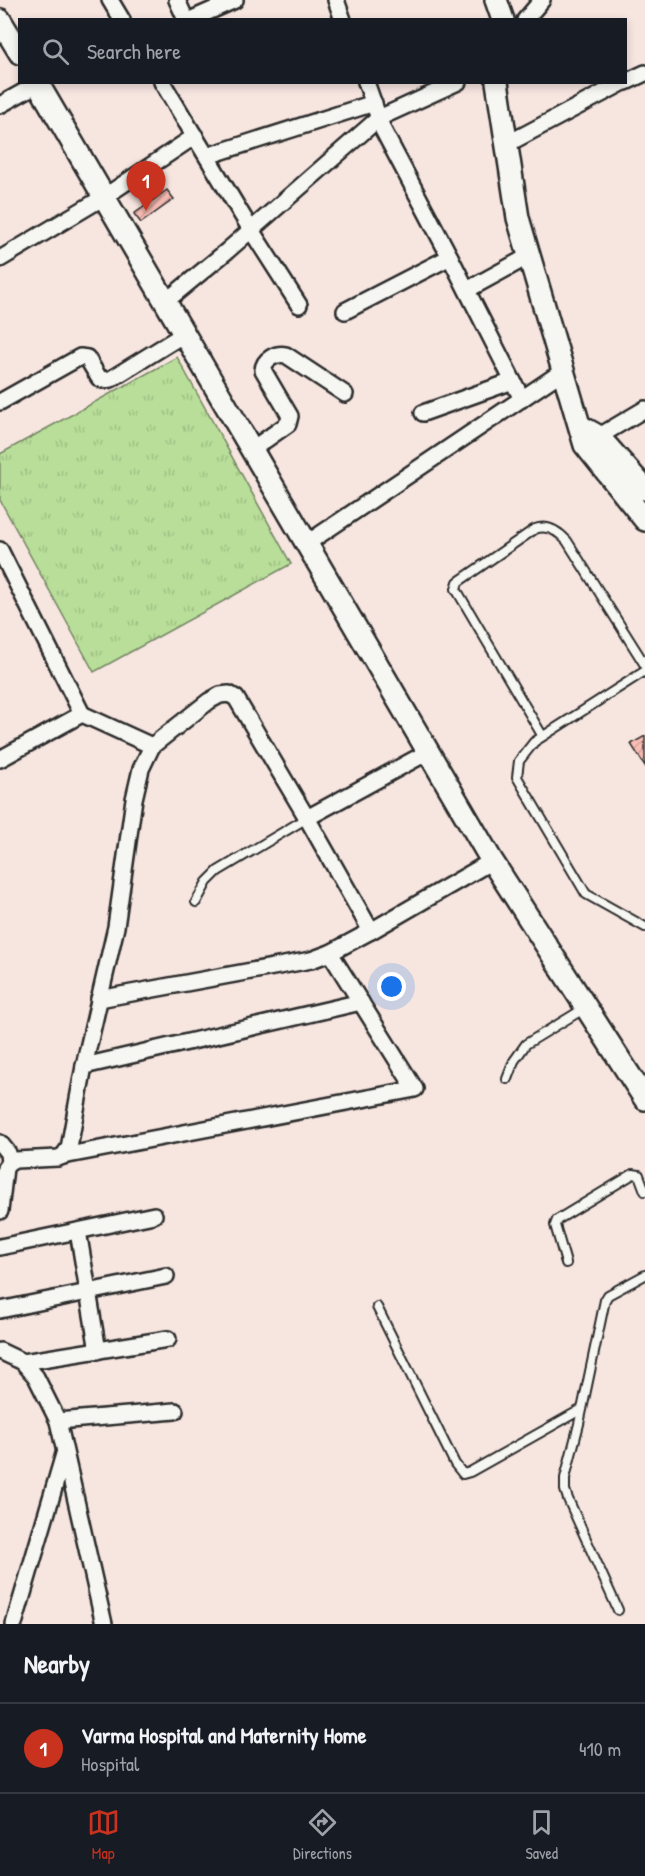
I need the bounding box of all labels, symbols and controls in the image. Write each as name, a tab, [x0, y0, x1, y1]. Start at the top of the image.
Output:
search box	[18, 18, 627, 84]
icon: search	[39, 35, 72, 68]
text: Search here	[87, 36, 181, 66]
pin: 1	[126, 162, 166, 211]
your location	[377, 972, 406, 1001]
text: Nearby	[24, 1646, 90, 1681]
text: Varma Hospital and Maternity Home	[81, 1720, 367, 1750]
text: 1	[40, 1735, 47, 1762]
text: 410 m	[579, 1735, 621, 1762]
text: Hospital	[81, 1750, 139, 1777]
tab: Map	[87, 1806, 120, 1864]
tab: Directions	[293, 1806, 352, 1864]
tab: Saved	[525, 1806, 558, 1864]

